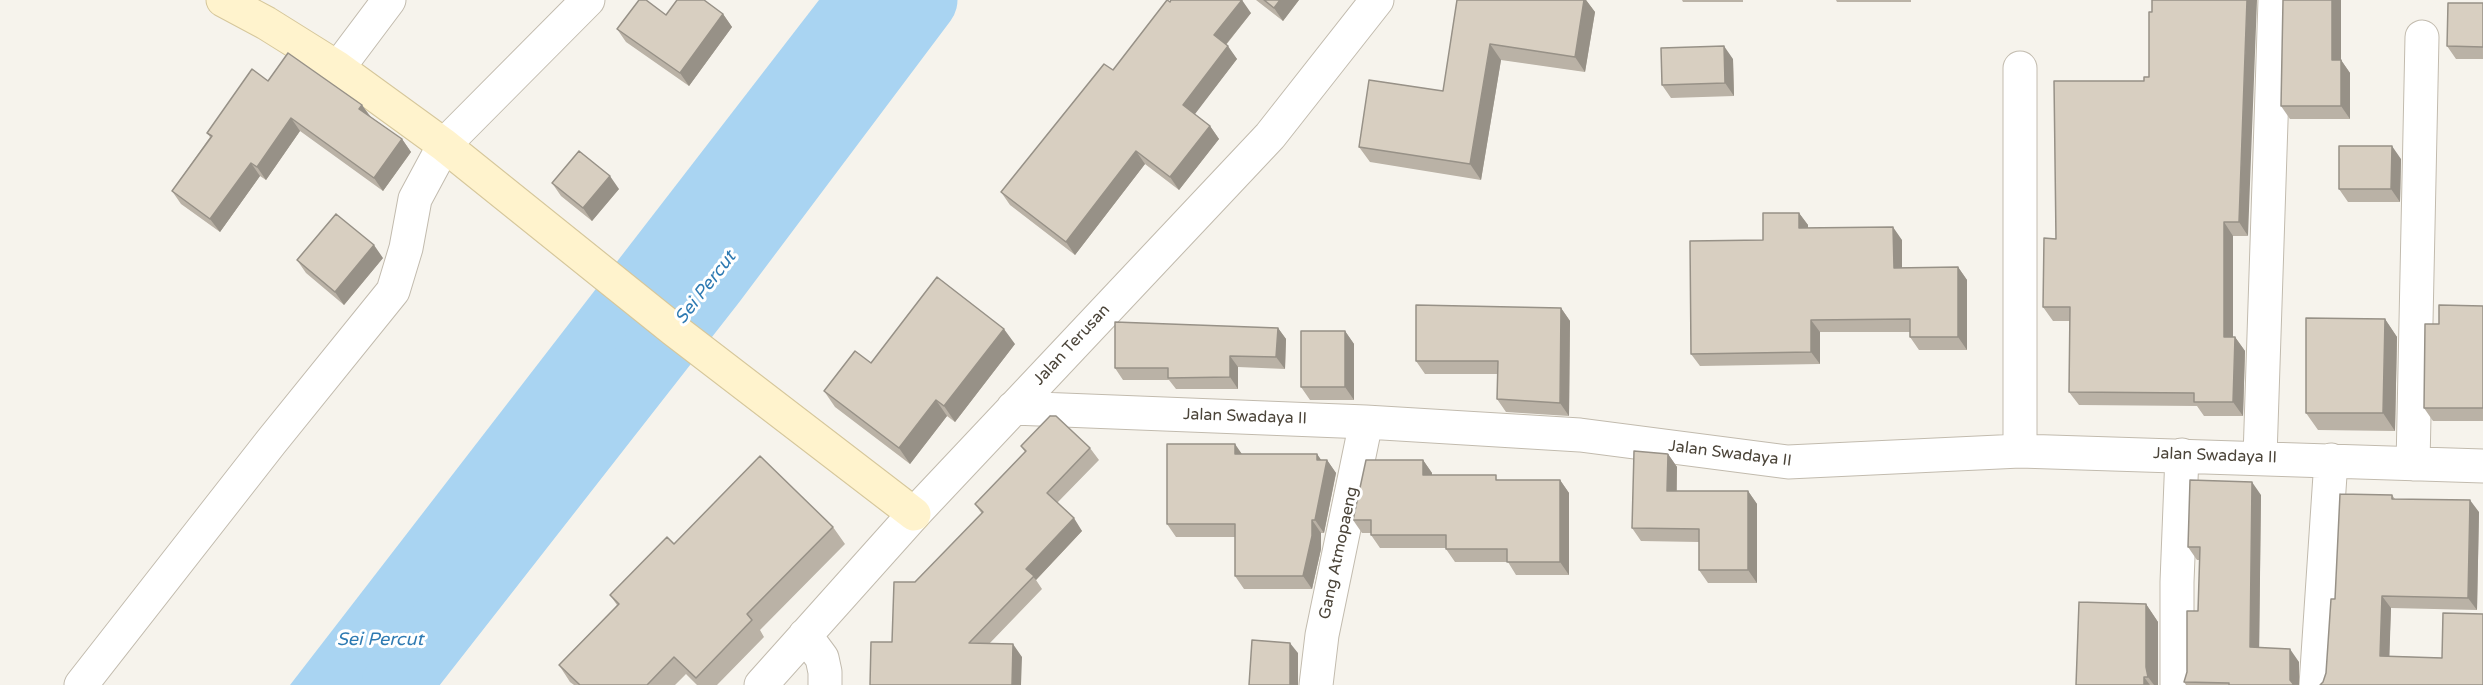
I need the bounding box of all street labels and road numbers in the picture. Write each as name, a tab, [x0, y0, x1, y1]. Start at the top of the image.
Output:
street label: Jalan Terusan	[1030, 301, 1114, 389]
street label: Jalan Swadaya II	[1183, 405, 1307, 429]
street label: Jalan Swadaya II	[1667, 437, 1793, 471]
street label: Jalan Swadaya II	[2153, 444, 2277, 468]
street label: Gang Atmopaeng	[1316, 485, 1362, 621]

